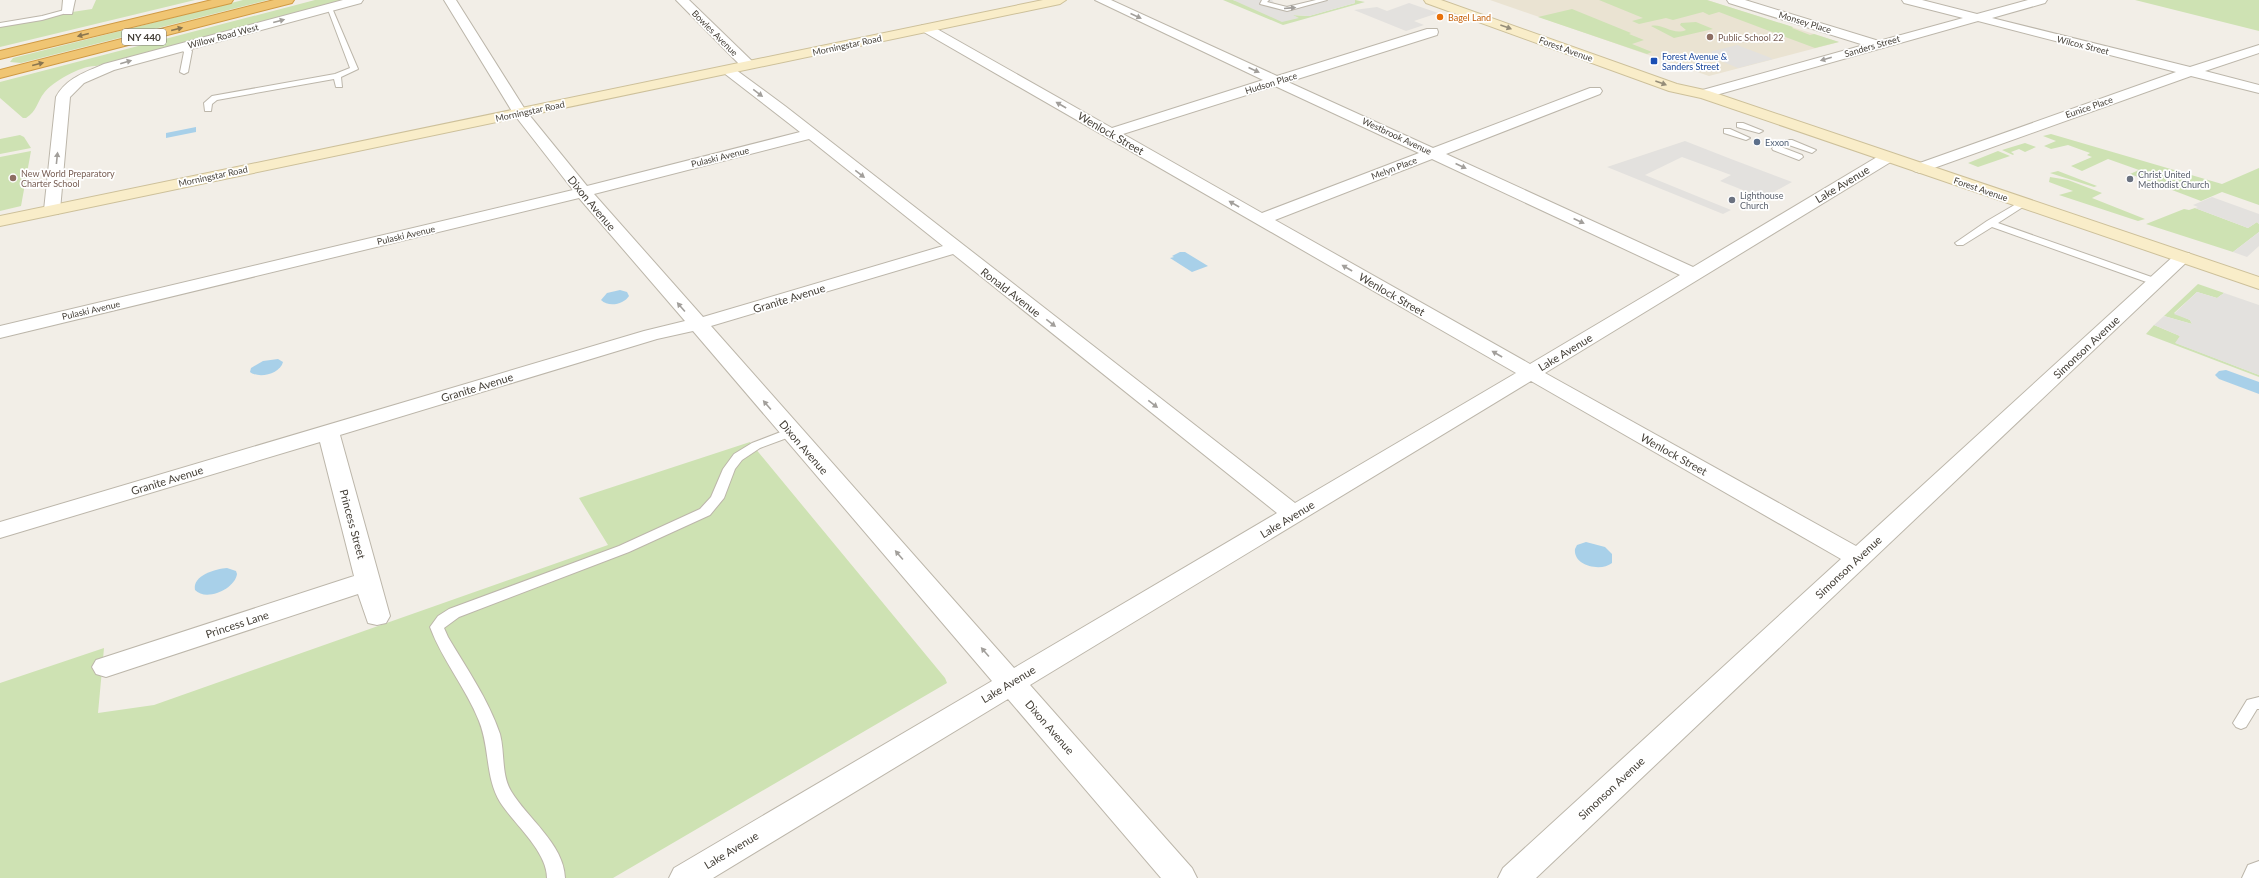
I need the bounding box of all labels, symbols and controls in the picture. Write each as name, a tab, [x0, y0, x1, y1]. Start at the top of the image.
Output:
one-way arrow	[1284, 5, 1296, 11]
street label: Bowles Avenue	[690, 8, 740, 58]
street label: Monsey Place	[1777, 9, 1833, 35]
marker: Bagel Land	[1435, 12, 1445, 22]
place label: Bagel Land	[1448, 12, 1491, 23]
one-way arrow	[1130, 13, 1142, 19]
one-way arrow	[273, 18, 285, 24]
street label: Willow Road West	[186, 21, 260, 51]
one-way arrow	[171, 25, 183, 31]
one-way arrow	[1500, 25, 1512, 31]
road number: NY 440	[122, 29, 166, 45]
one-way arrow	[77, 32, 89, 38]
street label: Morningstar Road	[811, 32, 883, 58]
marker: Public School 22	[1705, 32, 1715, 42]
place label: Public School 22	[1718, 32, 1784, 43]
street label: Sanders Street	[1843, 33, 1902, 59]
street label: Wilcox Street	[2056, 33, 2111, 57]
street label: Forest Avenue	[1538, 34, 1595, 64]
place label: Forest Avenue & Sanders Street	[1662, 51, 1728, 72]
marker: Forest Avenue & Sanders Street	[1649, 56, 1659, 66]
one-way arrow	[1820, 56, 1832, 62]
one-way arrow	[120, 59, 132, 65]
one-way arrow	[32, 61, 44, 67]
one-way arrow	[1249, 67, 1260, 73]
street label: Hudson Place	[1244, 70, 1299, 96]
one-way arrow	[1655, 81, 1667, 87]
one-way arrow	[753, 89, 764, 97]
street label: Eunice Place	[2064, 94, 2114, 120]
street label: Morningstar Road	[494, 98, 566, 124]
one-way arrow	[1055, 101, 1067, 108]
street label: Wenlock Street	[1076, 109, 1146, 157]
street label: Westbrook Avenue	[1361, 115, 1434, 157]
marker: Exxon	[1752, 137, 1762, 147]
place label: Exxon	[1765, 137, 1789, 148]
street label: Pulaski Avenue	[690, 144, 750, 170]
one-way arrow	[54, 152, 61, 164]
street label: Melyn Place	[1370, 154, 1419, 182]
street label: Morningstar Road	[177, 163, 249, 189]
one-way arrow	[1455, 163, 1467, 169]
street label: Lake Avenue	[1812, 163, 1872, 205]
place label: New World Preparatory Charter School	[21, 168, 115, 189]
one-way arrow	[855, 169, 866, 178]
place label: Christ United Methodist Church	[2138, 169, 2209, 190]
marker: New World Preparatory Charter School	[8, 173, 18, 183]
street label: Dixon Avenue	[565, 173, 619, 233]
marker: Christ United Methodist Church	[2125, 174, 2135, 184]
street label: Forest Avenue	[1952, 175, 2010, 203]
place label: Lighthouse Church	[1740, 190, 1784, 211]
marker: Lighthouse Church	[1727, 195, 1737, 205]
one-way arrow	[1228, 201, 1240, 207]
one-way arrow	[1573, 218, 1585, 224]
street label: Pulaski Avenue	[376, 223, 436, 247]
street label: Ronald Avenue	[979, 265, 1044, 319]
one-way arrow	[1341, 265, 1353, 272]
street label: Wenlock Street	[1357, 270, 1427, 318]
street label: Granite Avenue	[751, 281, 827, 315]
street label: Pulaski Avenue	[61, 298, 121, 322]
one-way arrow	[677, 302, 686, 312]
street label: Simonson Avenue	[2050, 313, 2122, 381]
one-way arrow	[1045, 319, 1056, 328]
street label: Lake Avenue	[1535, 331, 1595, 373]
one-way arrow	[1491, 350, 1503, 357]
street label: Granite Avenue	[439, 370, 515, 404]
one-way arrow	[1147, 399, 1158, 408]
one-way arrow	[762, 400, 772, 410]
street label: Dixon Avenue	[777, 417, 831, 477]
street label: Wenlock Street	[1638, 430, 1710, 478]
street label: Granite Avenue	[129, 463, 205, 497]
street label: Princess Street	[337, 488, 369, 560]
street label: Lake Avenue	[1257, 498, 1317, 540]
street label: Simonson Avenue	[1812, 533, 1884, 601]
one-way arrow	[895, 550, 904, 560]
street label: Princess Lane	[204, 608, 270, 640]
one-way arrow	[981, 647, 990, 658]
street label: Lake Avenue	[978, 663, 1038, 705]
street label: Dixon Avenue	[1023, 697, 1077, 757]
street label: Simonson Avenue	[1575, 754, 1647, 822]
street label: Lake Avenue	[701, 829, 761, 871]

